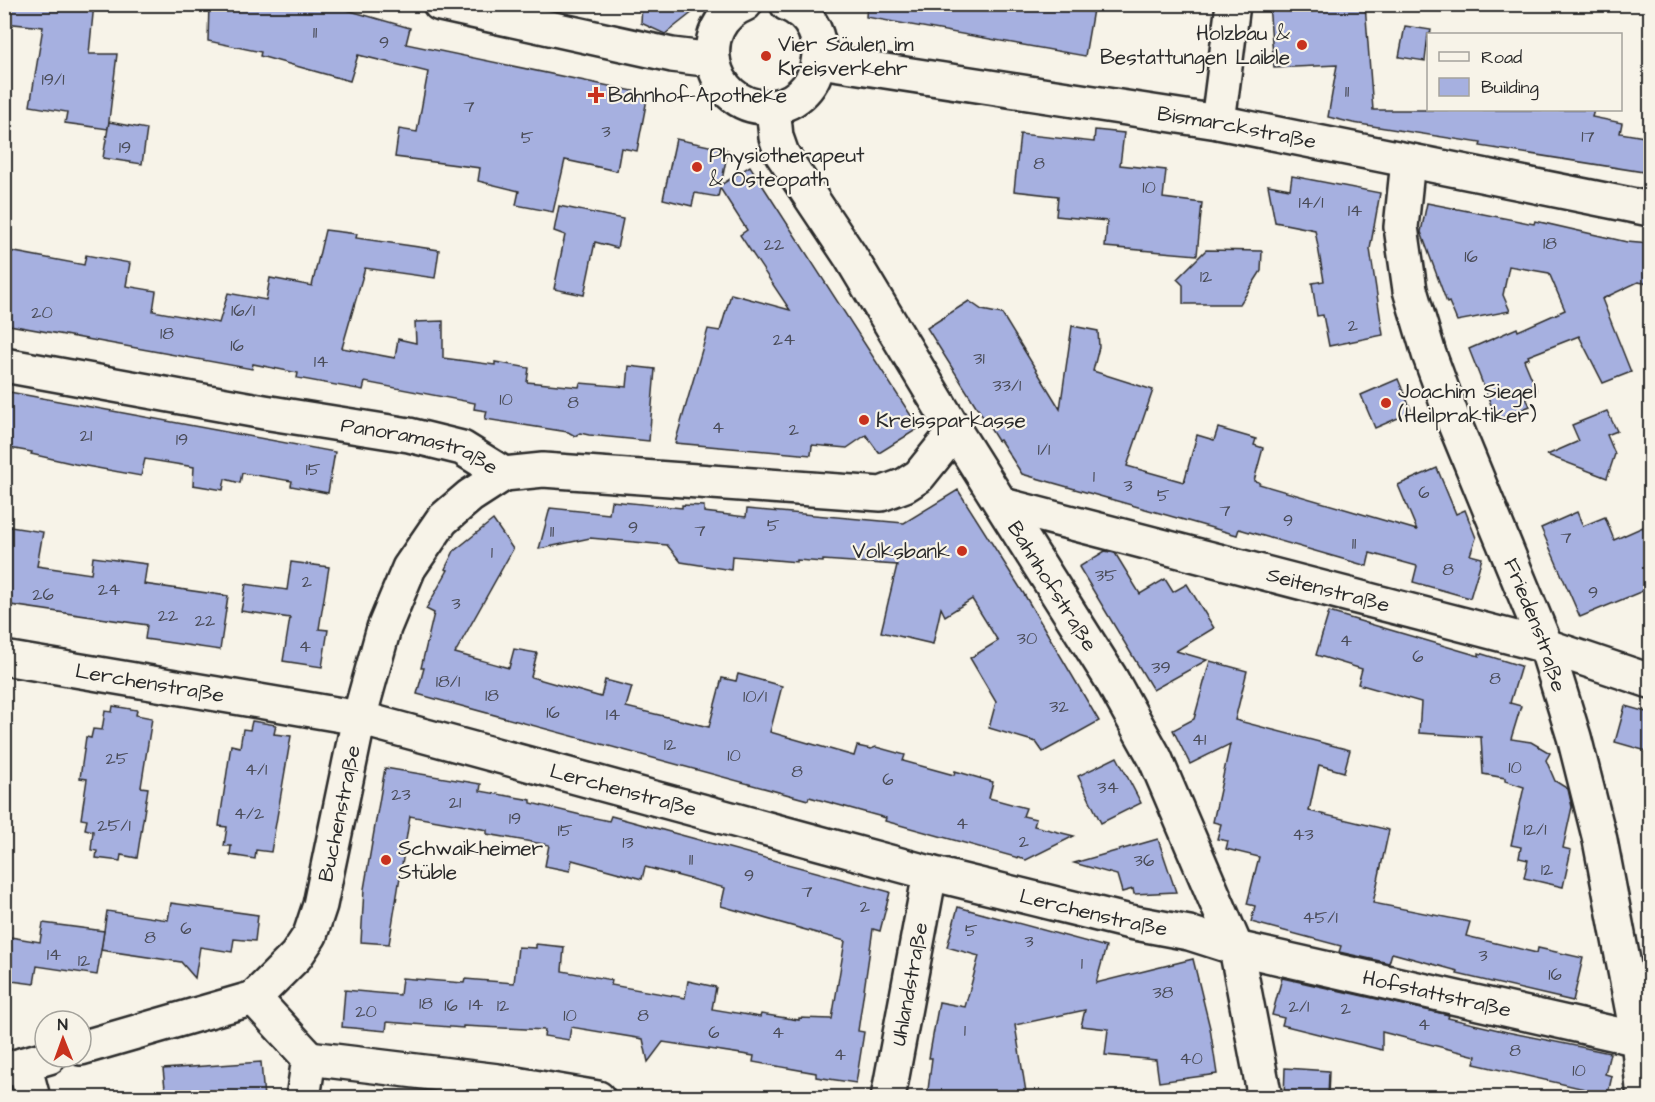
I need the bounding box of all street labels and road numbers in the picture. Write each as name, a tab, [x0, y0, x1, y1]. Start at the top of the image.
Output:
street label: Bismarckstraße	[1155, 99, 1319, 156]
street label: Panoramastraße	[339, 410, 503, 482]
street label: Bahnhofstraße	[1000, 516, 1104, 657]
street label: Friedenstraße	[1496, 554, 1573, 695]
street label: Seitenstraße	[1263, 560, 1393, 620]
street label: Lerchenstraße	[73, 656, 227, 710]
street label: Buchenstraße	[311, 743, 368, 884]
street label: Lerchenstraße	[547, 757, 700, 824]
street label: Lerchenstraße	[1017, 882, 1170, 944]
street label: Uhlandstraße	[884, 920, 936, 1048]
street label: Hofstattstraße	[1360, 963, 1514, 1025]

